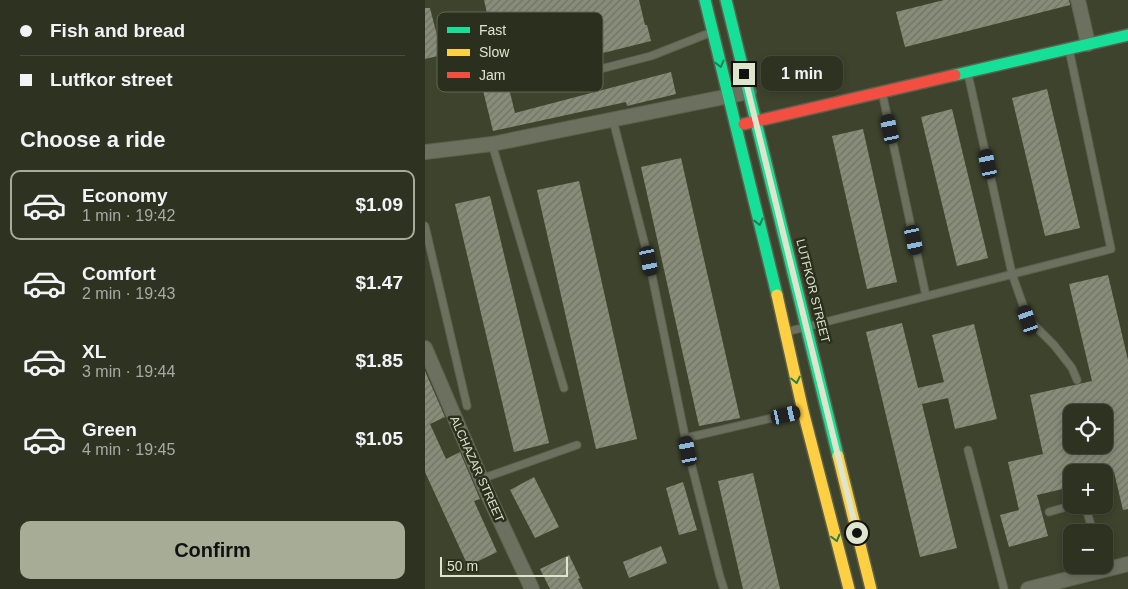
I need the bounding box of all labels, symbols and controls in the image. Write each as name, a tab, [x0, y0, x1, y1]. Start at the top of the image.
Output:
legend	[437, 12, 603, 92]
text: Fish and bread	[50, 20, 185, 41]
text: Fast	[479, 22, 506, 38]
text: Slow	[479, 44, 510, 60]
callout: 1 min	[761, 56, 844, 92]
one-way arrow	[714, 60, 725, 69]
route end	[733, 63, 755, 85]
text: 1 min	[781, 65, 823, 82]
text: Jam	[479, 67, 505, 83]
text: Lutfkor street	[50, 69, 172, 90]
car	[879, 113, 900, 145]
text: Choose a ride	[20, 127, 165, 152]
car	[977, 148, 998, 180]
icon: car	[22, 183, 67, 228]
text: Economy	[82, 185, 168, 206]
text: $1.09	[355, 194, 403, 215]
text: 1 min · 19:42	[82, 207, 175, 224]
one-way arrow	[753, 218, 764, 227]
car	[903, 224, 924, 256]
street label: LUTFKOR STREET	[793, 238, 833, 345]
car	[638, 245, 659, 277]
icon: car	[22, 261, 67, 306]
text: Comfort	[82, 263, 156, 284]
text: $1.47	[355, 272, 403, 293]
text: 2 min · 19:43	[82, 285, 175, 302]
car	[1016, 303, 1039, 337]
icon: car	[22, 339, 67, 384]
text: XL	[82, 341, 106, 362]
text: $1.85	[355, 350, 403, 371]
text: 3 min · 19:44	[82, 363, 175, 380]
one-way arrow	[790, 376, 801, 385]
car	[769, 404, 802, 426]
map controls	[1063, 404, 1113, 574]
button: locate	[1063, 404, 1113, 454]
street label: ALCHAZAR STREET	[447, 414, 507, 525]
icon: car	[22, 417, 67, 462]
text: Green	[82, 419, 137, 440]
text: $1.05	[355, 428, 403, 449]
car	[677, 435, 698, 467]
text: 4 min · 19:45	[82, 441, 175, 458]
button: +	[1063, 464, 1113, 514]
button: Confirm	[20, 521, 405, 579]
route start	[846, 522, 868, 544]
button: −	[1063, 524, 1113, 574]
one-way arrow	[830, 533, 840, 541]
scale bar	[440, 554, 567, 577]
text: 50 m	[447, 558, 478, 574]

